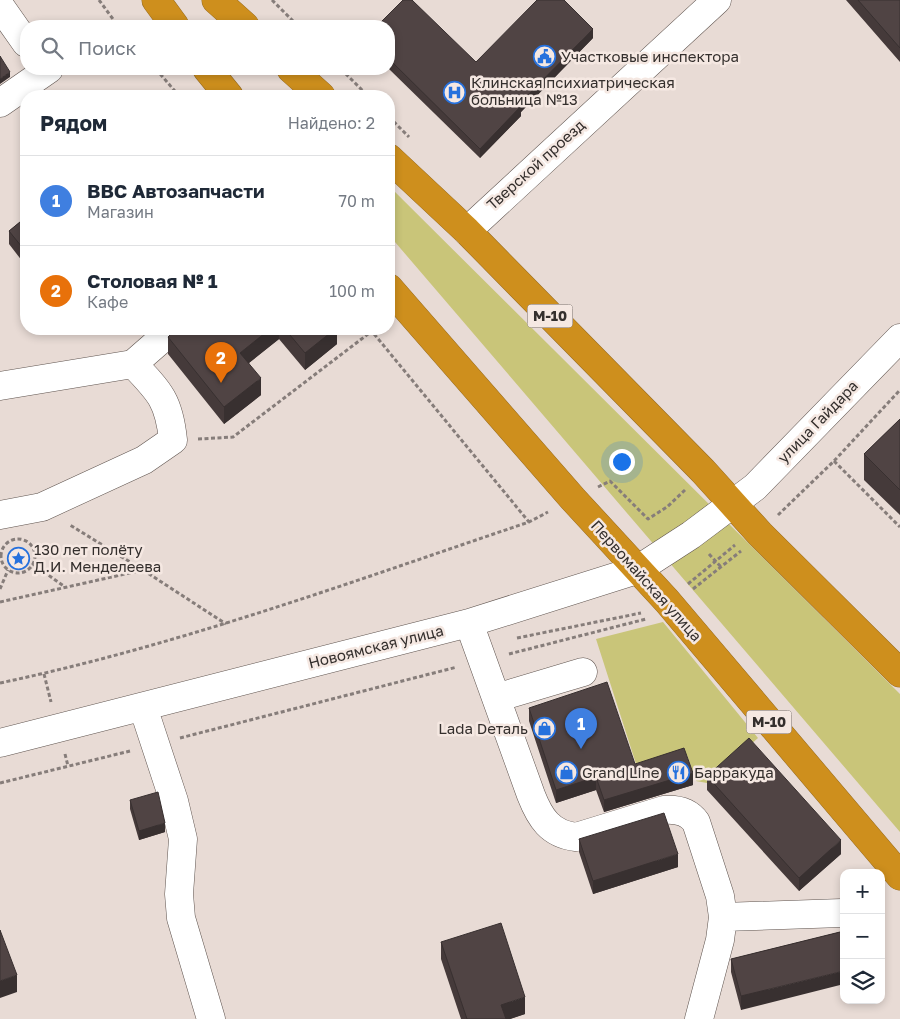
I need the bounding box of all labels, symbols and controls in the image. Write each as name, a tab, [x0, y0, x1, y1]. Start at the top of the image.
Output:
search box	[20, 20, 395, 75]
icon: search	[38, 34, 66, 62]
text: Поиск	[78, 36, 137, 59]
public building icon: Участковые инспектора	[533, 45, 557, 69]
place label: Участковые инспектора	[561, 47, 739, 65]
place label: Клинская психиатрическая больница №13	[471, 73, 675, 108]
hospital icon: Клинская психиатрическая больница №13	[443, 80, 467, 104]
text: Рядом	[40, 110, 107, 136]
text: Найдено: 2	[288, 113, 375, 133]
street label: Тверской проезд	[483, 116, 588, 213]
text: ВВС Автозапчасти	[87, 179, 265, 202]
text: 1	[52, 191, 60, 211]
text: 70 m	[338, 191, 375, 211]
text: Магазин	[87, 202, 154, 222]
text: Столовая № 1	[87, 269, 218, 292]
text: 2	[51, 281, 61, 301]
text: 100 m	[329, 281, 375, 301]
text: Кафе	[87, 292, 128, 312]
road number: М-10	[528, 304, 572, 328]
pin: 2	[205, 342, 237, 383]
street label: улица Гайдара	[773, 376, 861, 466]
your location	[609, 449, 635, 475]
street label: Первомайская улица	[588, 516, 706, 644]
place label: 130 лет полёту Д.И. Менделеева	[34, 540, 161, 575]
place icon: 130 лет полёту Д.И. Менделеева	[6, 547, 30, 571]
street label: Новоямская улица	[306, 621, 445, 672]
pin: 1	[565, 708, 597, 749]
road number: М-10	[746, 710, 792, 734]
shop icon: Lada Dеталь	[532, 717, 556, 741]
place label: Lada Dеталь	[438, 719, 528, 737]
shop icon: Grand Line	[554, 761, 578, 785]
restaurant icon: Барракуда	[666, 761, 690, 785]
place label: Grand Line	[582, 763, 660, 781]
place label: Барракуда	[694, 763, 774, 781]
map controls	[840, 869, 885, 1004]
button: +	[840, 869, 885, 914]
button: −	[840, 914, 885, 959]
button: layers	[840, 959, 885, 1004]

